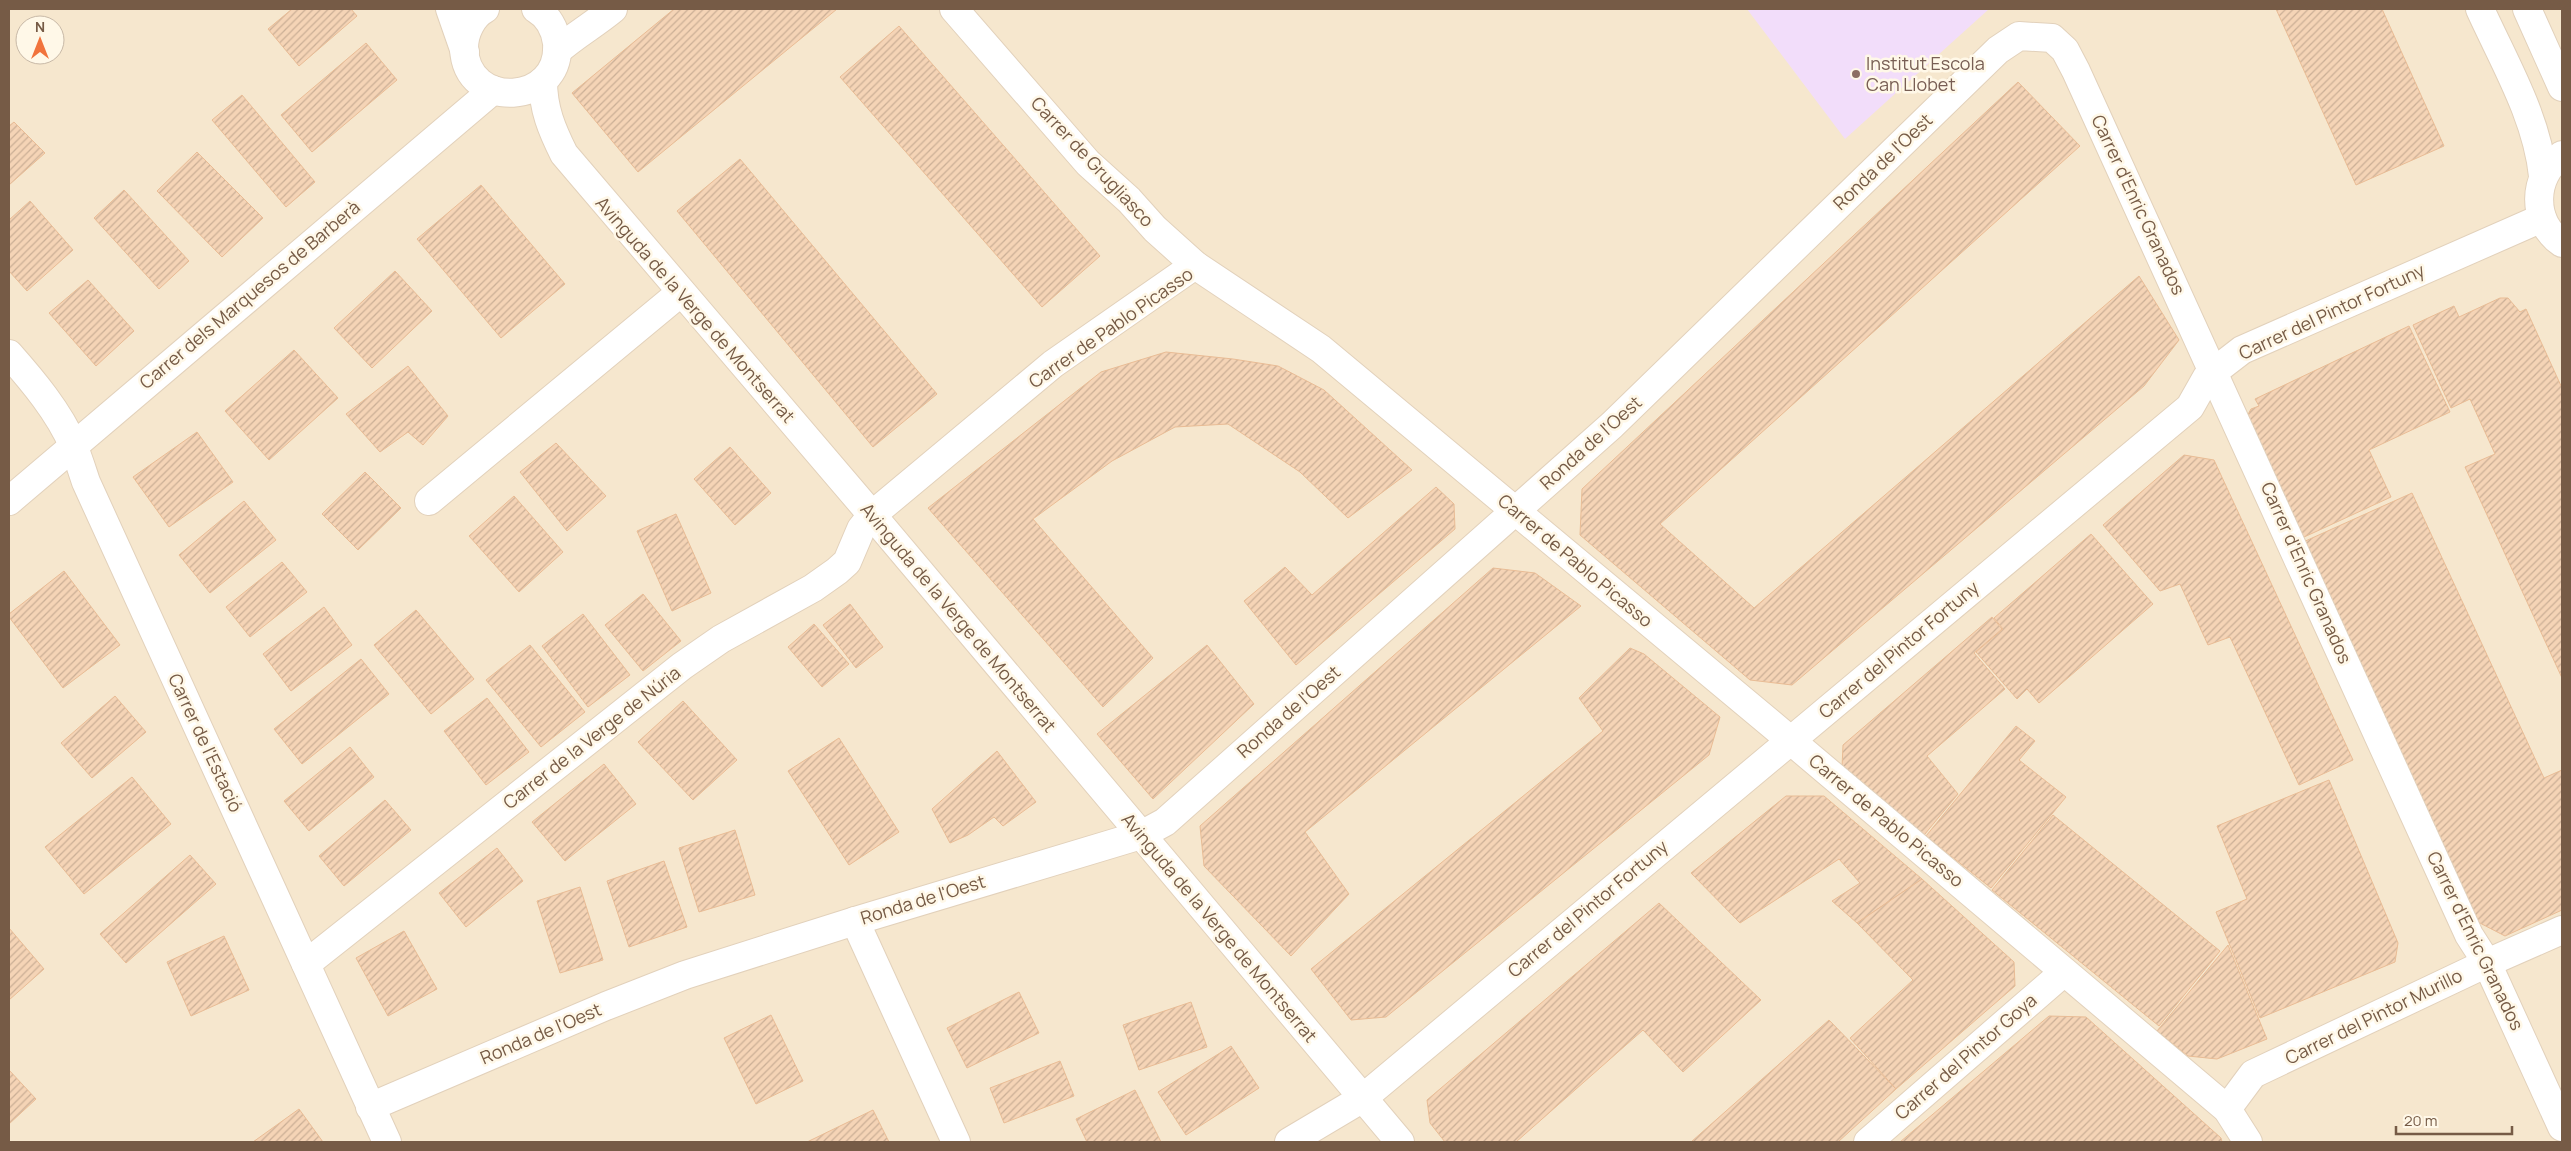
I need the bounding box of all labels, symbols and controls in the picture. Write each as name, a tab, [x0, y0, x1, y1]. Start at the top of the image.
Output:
north arrow	[15, 15, 65, 65]
text: N	[35, 17, 45, 36]
place label: Institut Escola Can Llobet	[1866, 51, 1985, 96]
marker: Institut Escola Can Llobet	[1850, 68, 1862, 80]
street label: Carrer de Grugliasco	[1026, 91, 1159, 232]
street label: Ronda de l'Oest	[1827, 108, 1937, 215]
street label: Carrer d'Enric Granados	[2087, 111, 2191, 299]
street label: Avinguda de la Verge de Montserrat	[591, 191, 801, 428]
street label: Carrer dels Marquesos de Barberà	[134, 195, 365, 394]
street label: Carrer del Pintor Fortuny	[2235, 257, 2429, 365]
street label: Carrer de Pablo Picasso	[1024, 261, 1197, 393]
street label: Ronda de l'Oest	[1534, 390, 1646, 494]
street label: Carrer d'Enric Granados	[2256, 478, 2358, 667]
street label: Carrer de Pablo Picasso	[1493, 488, 1658, 632]
street label: Avinguda de la Verge de Montserrat	[856, 498, 1062, 737]
street label: Carrer del Pintor Fortuny	[1813, 575, 1984, 723]
street label: Carrer de la Verge de Núria	[498, 660, 685, 814]
street label: Ronda de l'Oest	[1232, 660, 1345, 763]
street label: Carrer de l'Estació	[163, 670, 248, 816]
street label: Carrer de Pablo Picasso	[1804, 748, 1969, 892]
street label: Avinguda de la Verge de Montserrat	[1117, 808, 1323, 1047]
street label: Carrer del Pintor Fortuny	[1502, 834, 1673, 982]
street label: Carrer d'Enric Granados	[2422, 847, 2530, 1034]
street label: Ronda de l'Oest	[857, 869, 988, 929]
street label: Carrer del Pintor Murillo	[2281, 963, 2466, 1069]
street label: Carrer del Pintor Goya	[1889, 988, 2041, 1125]
street label: Ronda de l'Oest	[476, 997, 605, 1069]
scale bar	[2396, 1104, 2512, 1136]
text: 20 m	[2404, 1110, 2437, 1131]

